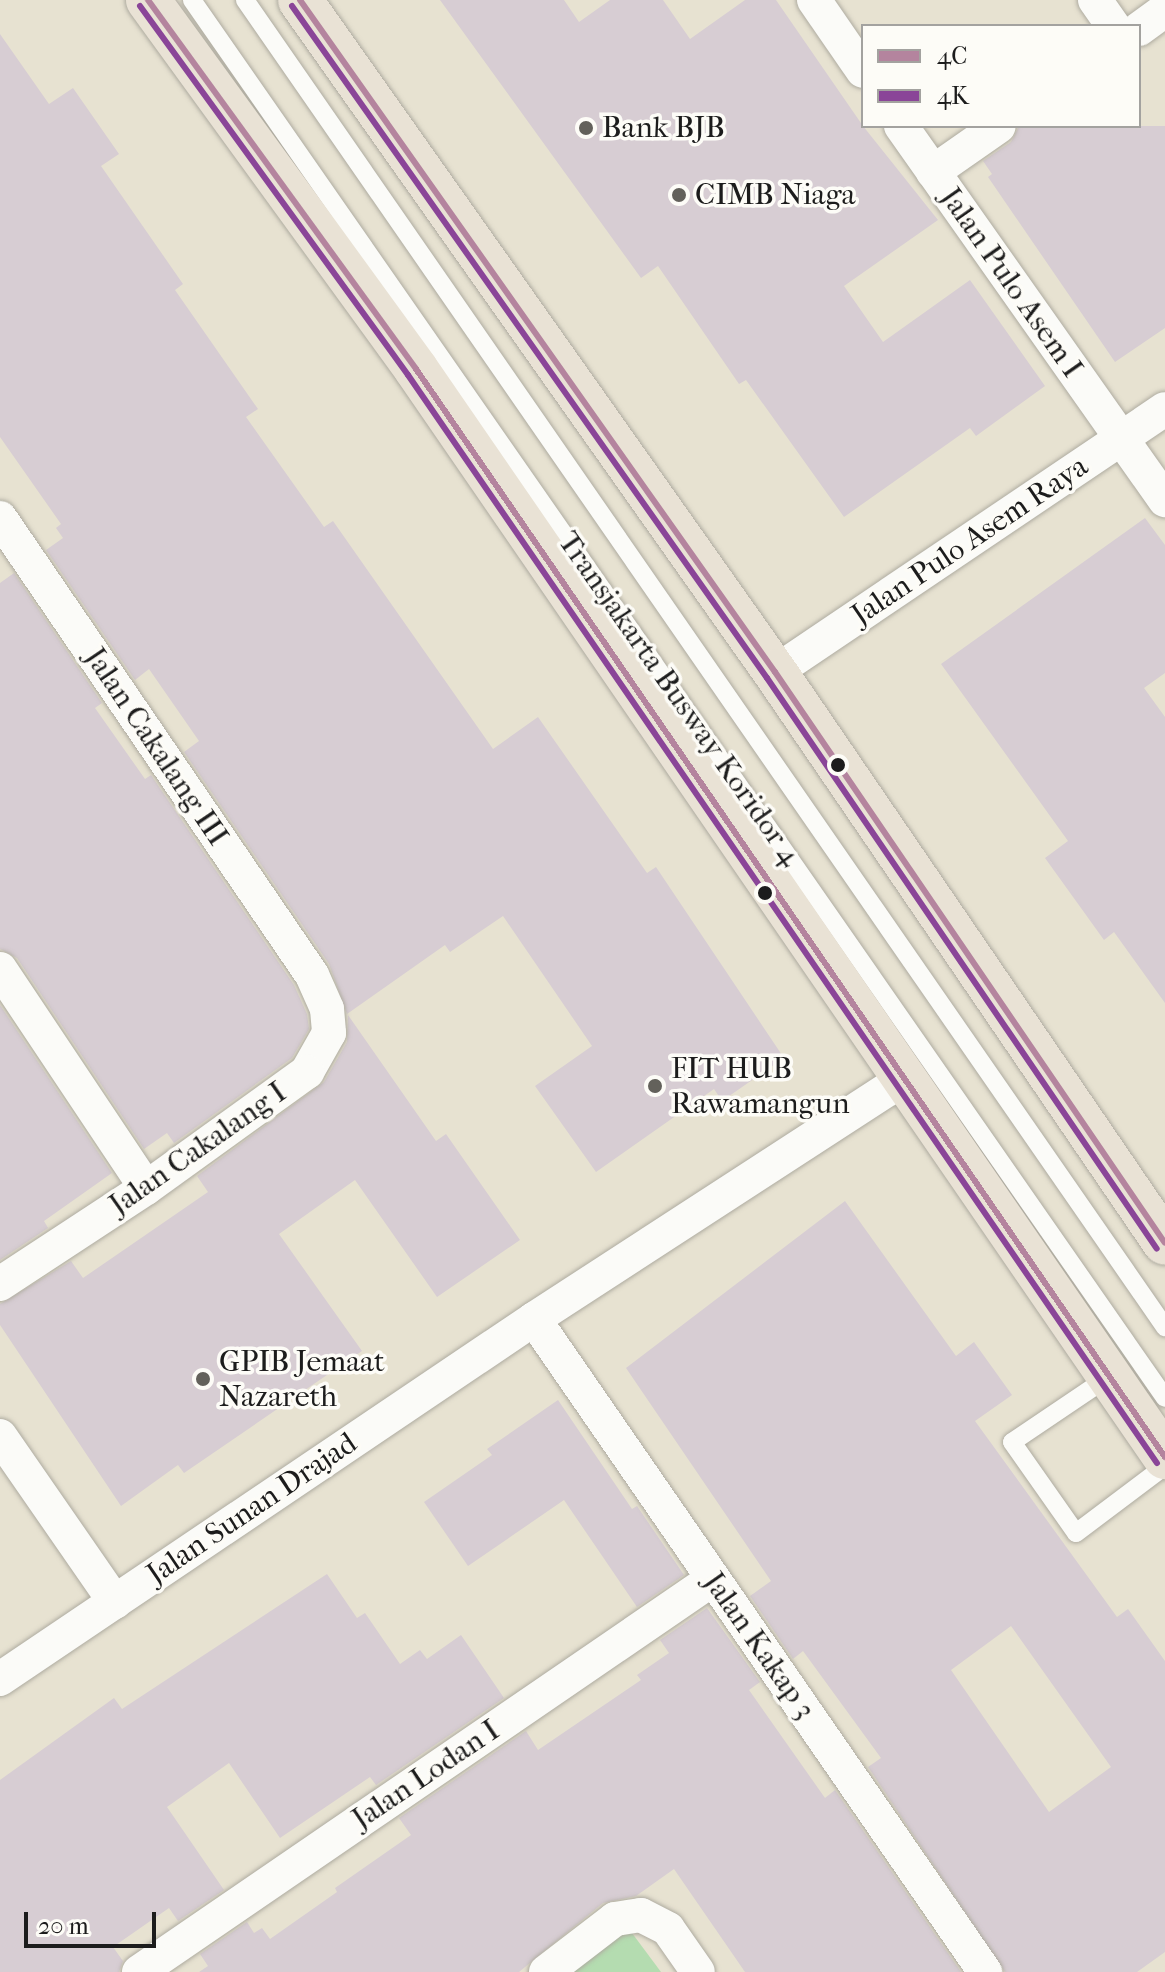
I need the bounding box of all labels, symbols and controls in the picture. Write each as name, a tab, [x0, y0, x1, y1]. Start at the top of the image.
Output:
legend	[861, 24, 1141, 128]
text: 4C	[937, 42, 967, 70]
text: 4K	[937, 82, 969, 110]
place label: Bank BJB	[602, 110, 725, 146]
marker: Bank BJB	[577, 119, 595, 137]
place label: CIMB Niaga	[695, 177, 855, 213]
street label: Jalan Pulo Asem I	[932, 181, 1090, 385]
marker: CIMB Niaga	[670, 186, 688, 204]
street label: Jalan Pulo Asem Raya	[845, 449, 1095, 633]
street label: Transjakarta Busway Koridor 4	[550, 525, 808, 873]
street label: Jalan Cakalang III	[76, 641, 236, 853]
unlabelled marker	[830, 757, 846, 773]
unlabelled marker	[757, 885, 773, 901]
place label: FIT HUB Rawamangun	[671, 1051, 850, 1122]
street label: Jalan Cakalang I	[103, 1075, 293, 1223]
marker: FIT HUB Rawamangun	[646, 1077, 664, 1095]
place label: GPIB Jemaat Nazareth	[219, 1344, 385, 1414]
marker: GPIB Jemaat Nazareth	[194, 1370, 212, 1388]
street label: Jalan Sunan Drajad	[140, 1425, 364, 1593]
street label: Jalan Kakap 3	[695, 1566, 823, 1726]
street label: Jalan Lodan I	[346, 1713, 506, 1837]
scale bar	[28, 1896, 160, 1946]
text: 20 m	[38, 1912, 89, 1940]

